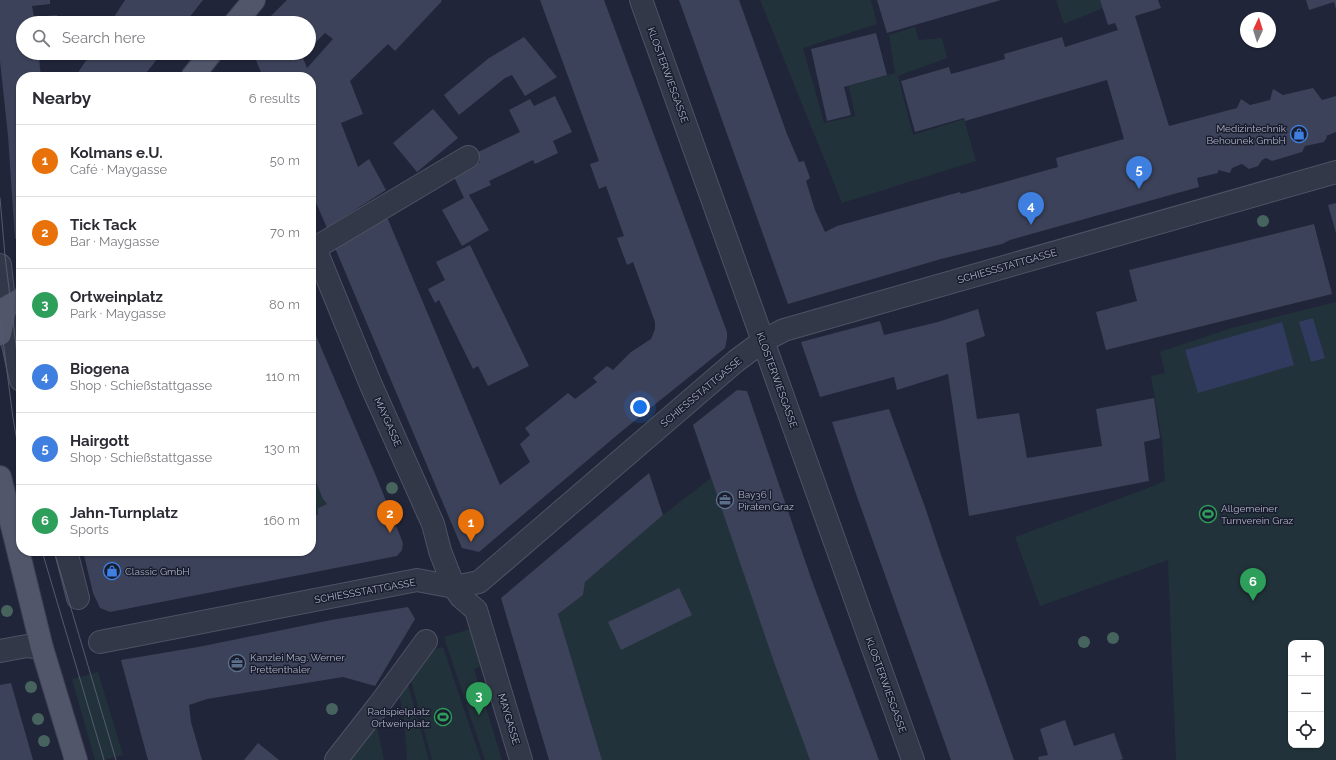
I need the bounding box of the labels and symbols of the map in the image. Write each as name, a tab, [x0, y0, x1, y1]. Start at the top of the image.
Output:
north arrow	[1240, 12, 1276, 48]
street label: KLOSTERWIESGASSE	[646, 26, 690, 124]
place label: Medizintechnik Behounek GmbH	[1206, 123, 1287, 146]
shop icon: Medizintechnik Behounek GmbH	[1289, 124, 1309, 144]
pin: 5	[1126, 156, 1152, 189]
pin: 4	[1018, 192, 1044, 225]
street label: SCHIESSSTATTGASSE	[956, 247, 1058, 285]
street label: KLOSTERWIESGASSE	[755, 331, 799, 429]
street label: SCHIESSSTATTGASSE	[658, 355, 744, 429]
street label: MAYGASSE	[372, 396, 404, 448]
your location	[630, 397, 650, 417]
place label: Bay36 | Piraten Graz	[738, 489, 794, 512]
office icon: Bay36 | Piraten Graz	[715, 490, 735, 510]
pin: 2	[377, 500, 403, 533]
place label: Allgemeiner Turnverein Graz	[1221, 503, 1293, 526]
sports icon: Allgemeiner Turnverein Graz	[1198, 504, 1218, 524]
pin: 1	[458, 509, 484, 542]
shop icon: Classic GmbH	[102, 561, 122, 581]
place label: Classic GmbH	[125, 566, 190, 577]
pin: 6	[1240, 568, 1266, 601]
street label: SCHIESSSTATTGASSE	[314, 577, 416, 605]
street label: KLOSTERWIESGASSE	[864, 636, 908, 734]
place label: Kanzlei Mag. Werner Prettenthaler	[250, 652, 345, 675]
office icon: Kanzlei Mag. Werner Prettenthaler	[227, 653, 247, 673]
pin: 3	[466, 682, 492, 715]
street label: MAYGASSE	[496, 692, 522, 746]
place label: Radspielplatz Ortweinplatz	[368, 706, 430, 729]
sports icon: Radspielplatz Ortweinplatz	[433, 707, 453, 727]

